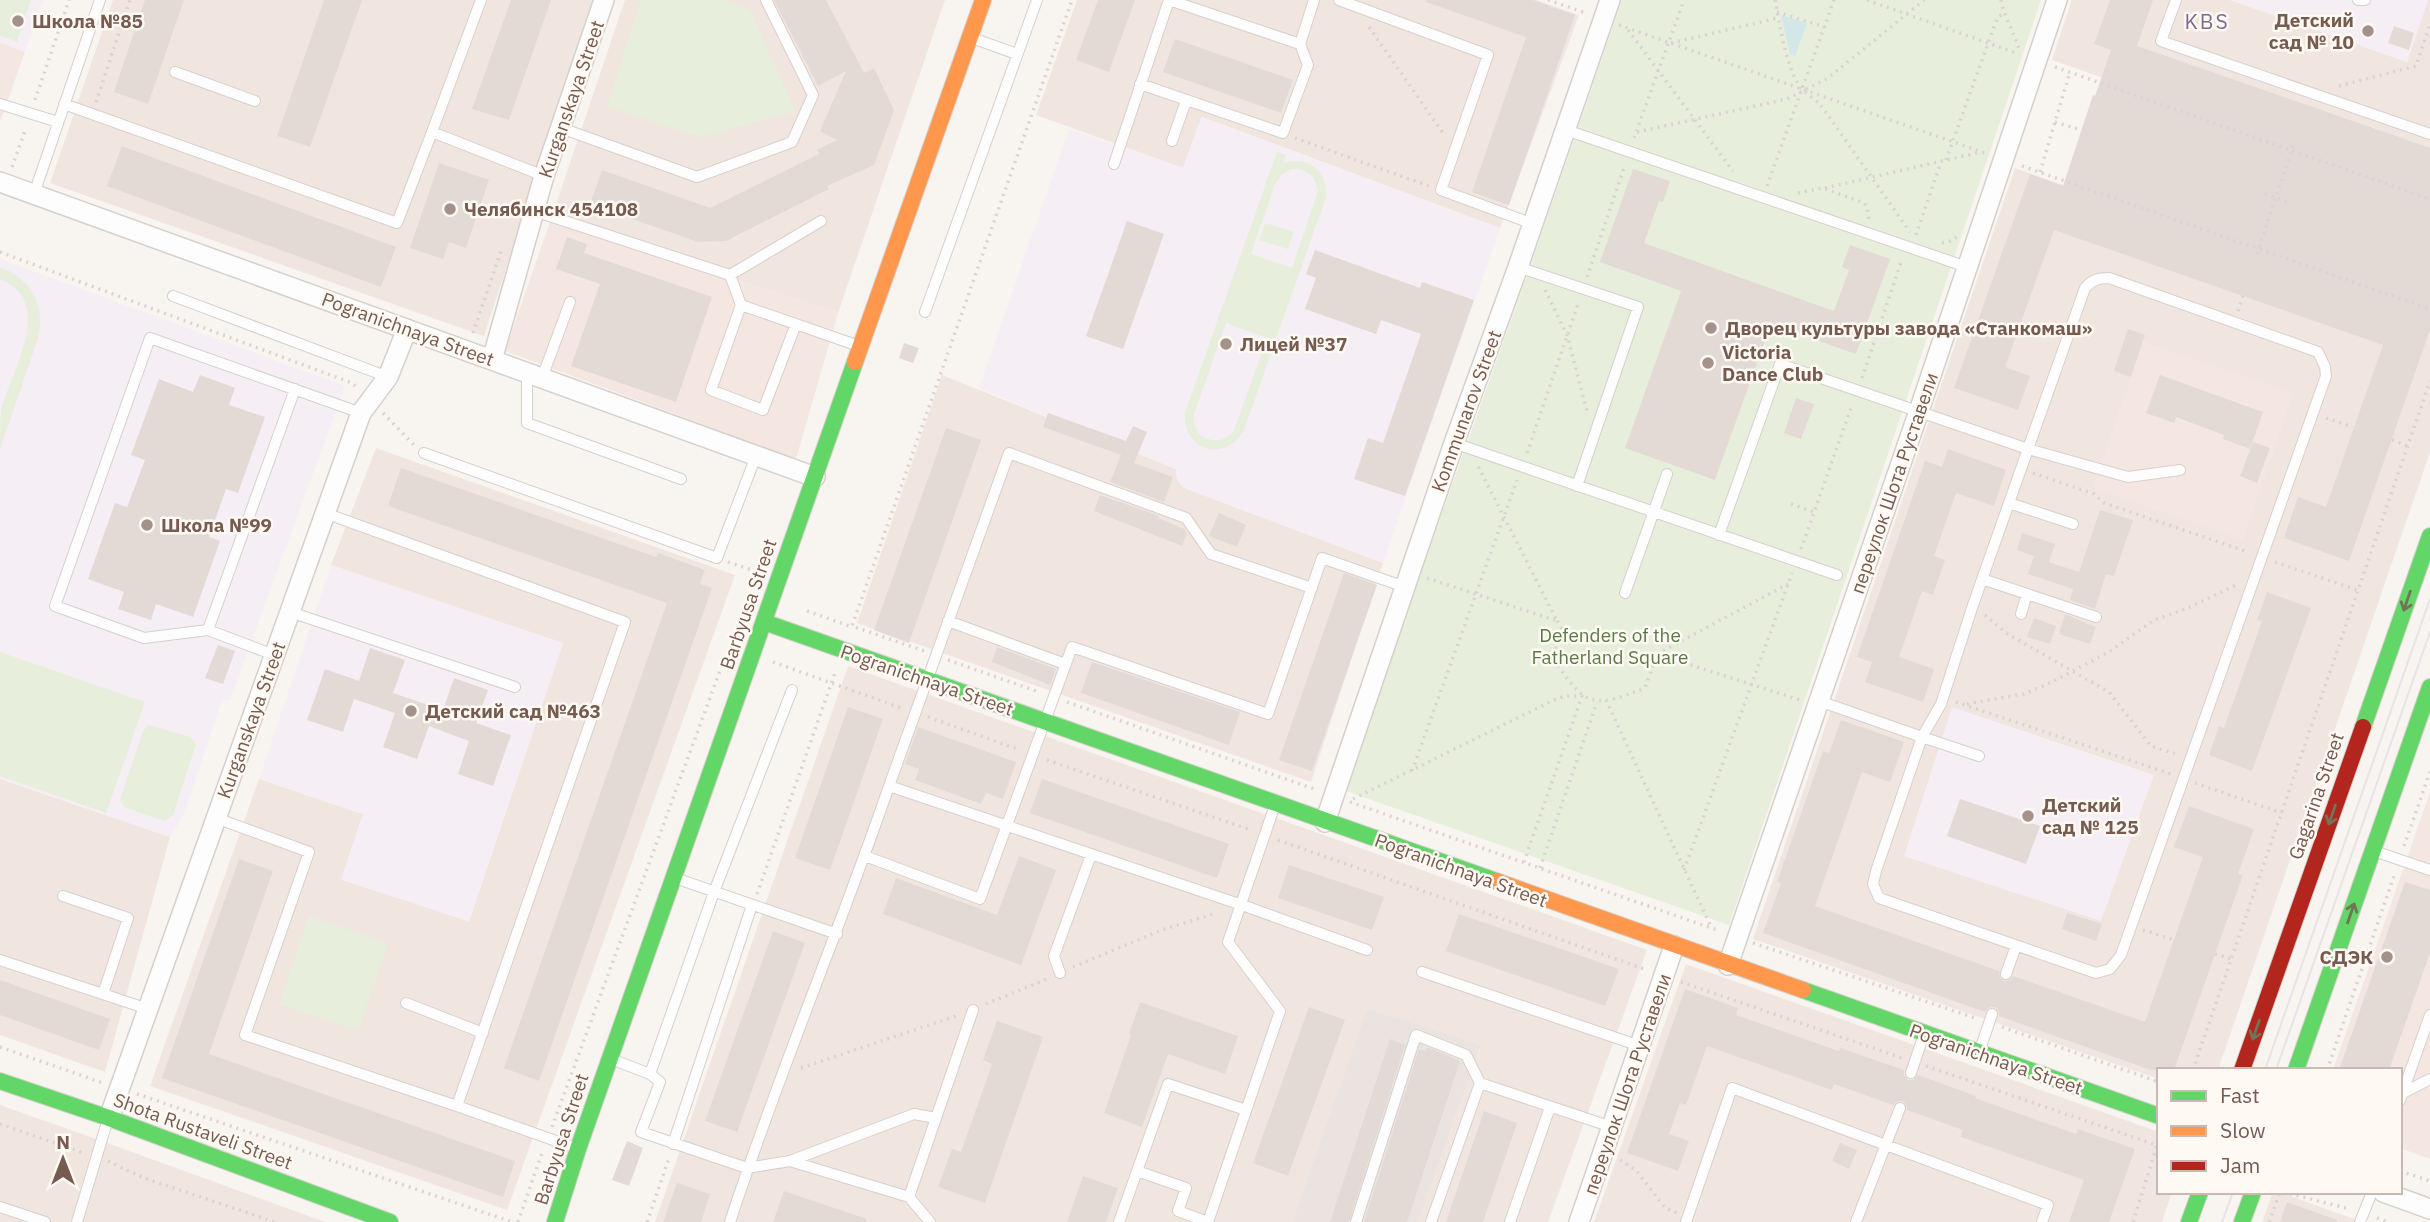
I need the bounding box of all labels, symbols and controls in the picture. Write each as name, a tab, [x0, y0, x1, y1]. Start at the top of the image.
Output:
district label: KBS	[2184, 7, 2230, 35]
place label: Детский сад № 10	[2269, 8, 2354, 54]
place label: Школа №85	[32, 9, 143, 33]
marker: Школа №85	[10, 13, 26, 29]
street label: Kurganskaya Street	[533, 17, 609, 181]
marker: Детский сад № 10	[2360, 23, 2376, 39]
place label: Челябинск 454108	[464, 197, 638, 221]
marker: Челябинск 454108	[442, 201, 458, 217]
street label: Pogranichnaya Street	[319, 287, 497, 371]
place label: Дворец культуры завода «Станкомаш»	[1725, 316, 2092, 340]
marker: Дворец культуры завода «Станкомаш»	[1703, 320, 1719, 336]
street label: Kommunarov Street	[1426, 327, 1506, 495]
place label: Лицей №37	[1240, 332, 1347, 356]
marker: Лицей №37	[1218, 336, 1234, 352]
place label: Victoria Dance Club	[1722, 340, 1823, 386]
marker: Victoria Dance Club	[1700, 355, 1716, 371]
street label: переулок Шота Руставели	[1845, 369, 1943, 597]
place label: Школа №99	[161, 513, 272, 537]
marker: Школа №99	[139, 517, 155, 533]
street label: Barbyusa Street	[714, 535, 782, 673]
one-way arrow	[2400, 589, 2412, 611]
park label: Defenders of the Fatherland Square	[1532, 623, 1688, 669]
street label: Kurganskaya Street	[211, 638, 291, 802]
street label: Pogranichnaya Street	[837, 639, 1017, 721]
place label: Детский сад №463	[425, 699, 601, 723]
marker: Детский сад №463	[403, 703, 419, 719]
street label: Gagarina Street	[2283, 729, 2349, 863]
place label: Детский сад № 125	[2042, 793, 2139, 839]
one-way arrow	[2325, 804, 2337, 826]
marker: Детский сад № 125	[2020, 808, 2036, 824]
street label: Pogranichnaya Street	[1372, 828, 1550, 912]
one-way arrow	[2346, 902, 2358, 924]
place label: СДЭК	[2320, 945, 2373, 969]
marker: СДЭК	[2379, 949, 2395, 965]
street label: переулок Шота Руставели	[1578, 970, 1676, 1198]
street label: Pogranichnaya Street	[1906, 1018, 2086, 1100]
one-way arrow	[2249, 1018, 2261, 1040]
legend	[2157, 1068, 2402, 1194]
street label: Barbyusa Street	[528, 1070, 594, 1208]
text: Fast	[2220, 1081, 2260, 1109]
street label: Shota Rustaveli Street	[110, 1087, 296, 1175]
text: Slow	[2220, 1116, 2266, 1144]
north arrow	[28, 1124, 98, 1194]
text: N	[56, 1130, 70, 1154]
text: Jam	[2220, 1151, 2260, 1179]

